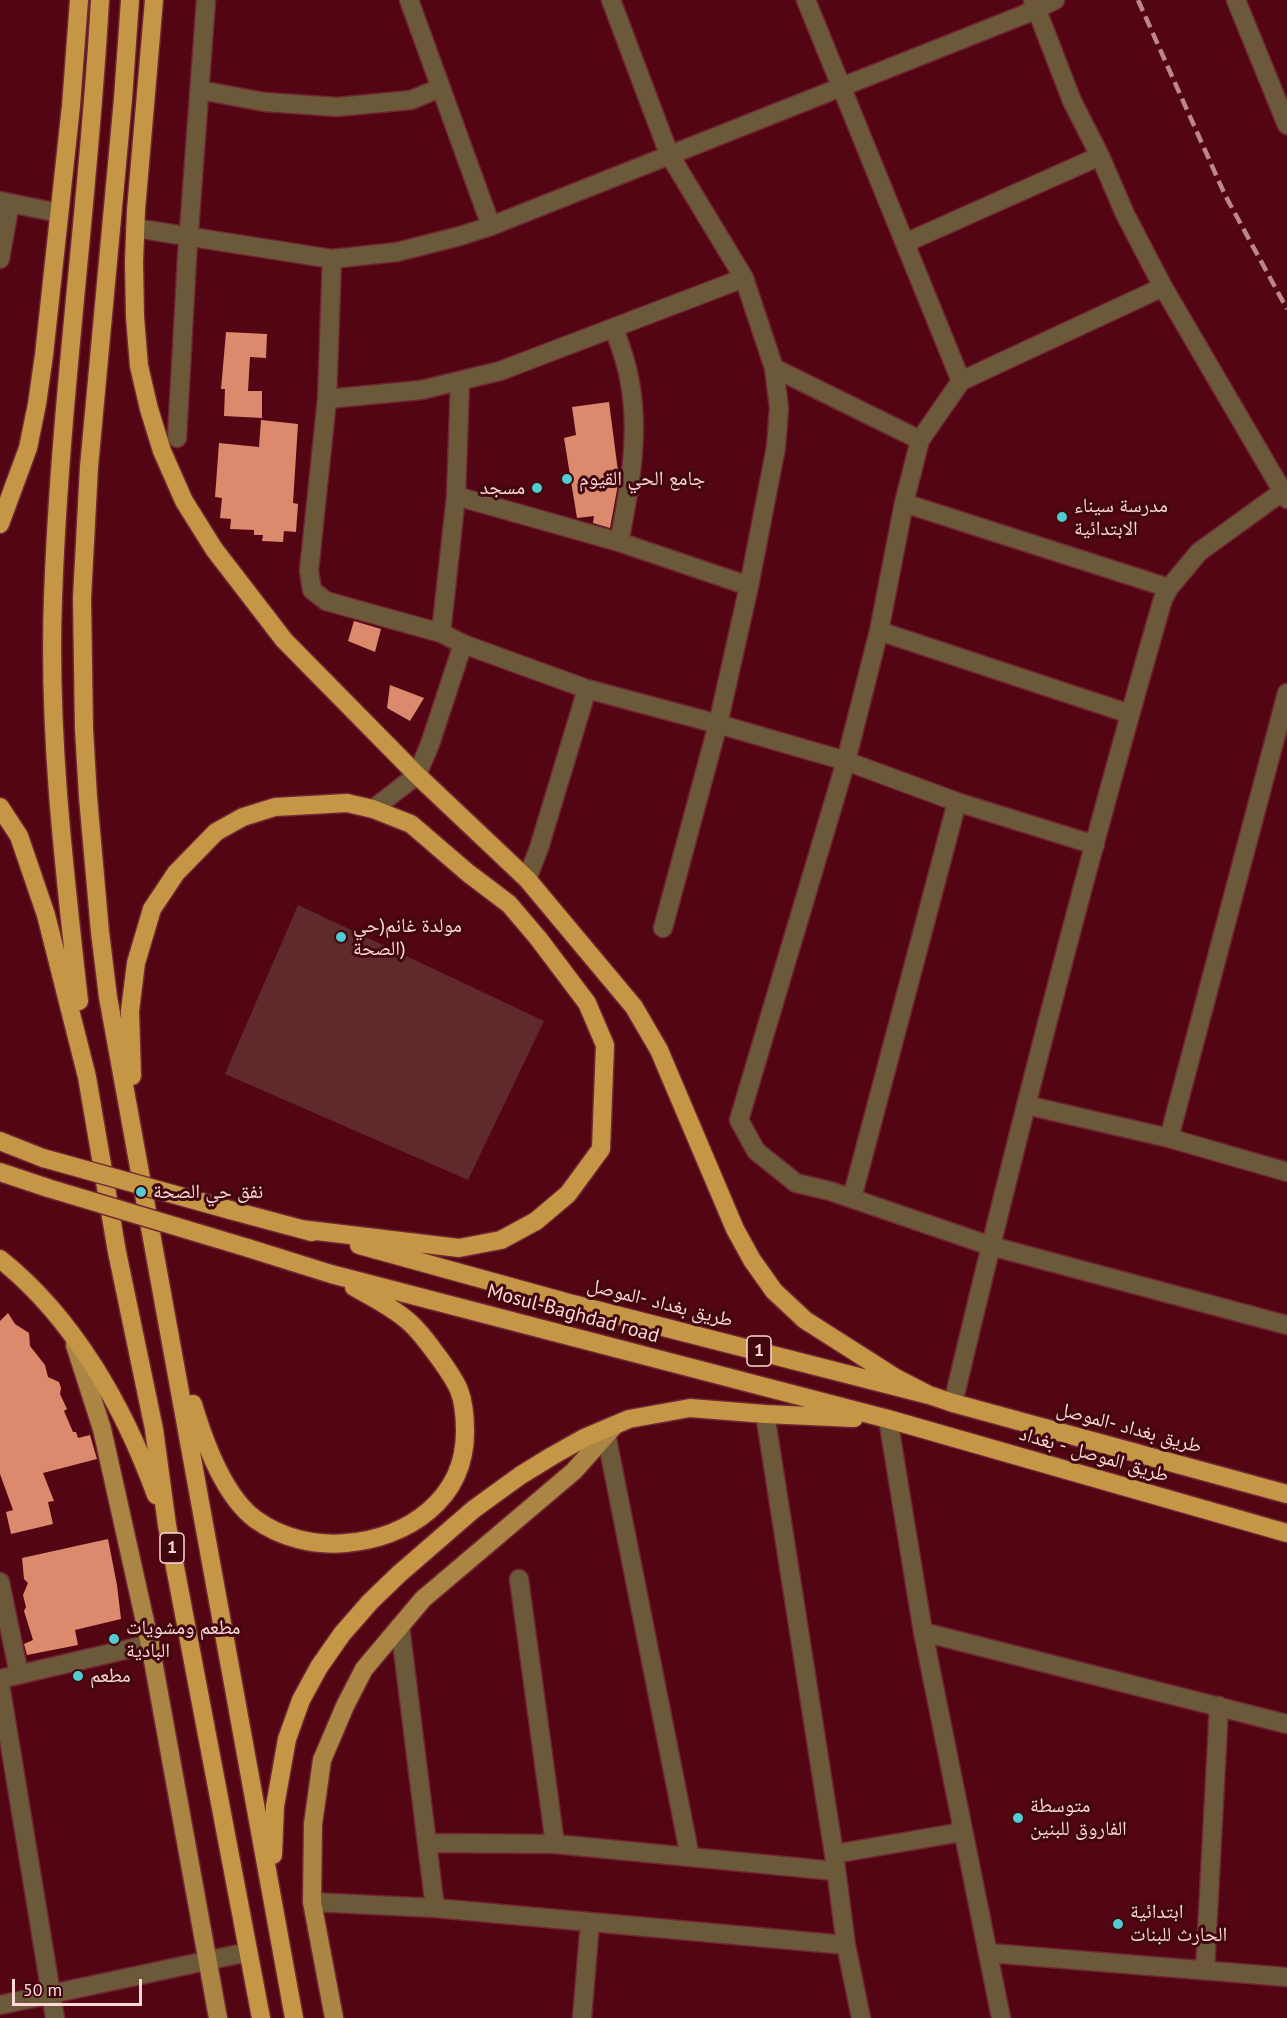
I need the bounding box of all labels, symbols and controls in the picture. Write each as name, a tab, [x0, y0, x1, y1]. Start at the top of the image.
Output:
place label: جامع الحي القيوم	[579, 467, 705, 491]
marker: جامع الحي القيوم	[560, 472, 574, 486]
place label: مسجد	[480, 476, 525, 500]
marker: مسجد	[530, 481, 544, 495]
place label: مدرسة سيناء الابتدائية	[1074, 494, 1168, 541]
marker: مدرسة سيناء الابتدائية	[1055, 510, 1069, 524]
place label: مولدة غانم(حي الصحة)	[353, 914, 462, 961]
marker: مولدة غانم(حي الصحة)	[334, 930, 348, 944]
place label: نفق حي الصحة	[153, 1180, 263, 1204]
marker: نفق حي الصحة	[134, 1185, 148, 1199]
street label: طريق بغداد -الموصل	[585, 1273, 735, 1333]
street label: Mosul-Baghdad road	[484, 1279, 662, 1349]
road number: 1	[747, 1336, 771, 1366]
street label: طريق بغداد -الموصل	[1054, 1397, 1204, 1459]
street label: طريق الموصل - بغداد	[1016, 1422, 1172, 1488]
road number: 1	[160, 1533, 184, 1563]
place label: مطعم ومشويات البادية	[126, 1616, 240, 1663]
marker: مطعم ومشويات البادية	[107, 1632, 121, 1646]
place label: مطعم	[90, 1664, 131, 1688]
marker: مطعم	[71, 1669, 85, 1683]
place label: متوسطة الفاروق للبنين	[1030, 1794, 1127, 1841]
marker: متوسطة الفاروق للبنين	[1011, 1811, 1025, 1825]
place label: ابتدائية الحارث للبنات	[1130, 1900, 1227, 1947]
marker: ابتدائية الحارث للبنات	[1111, 1917, 1125, 1931]
scale bar	[15, 1967, 146, 2005]
text: 50 m	[23, 1978, 62, 2001]

